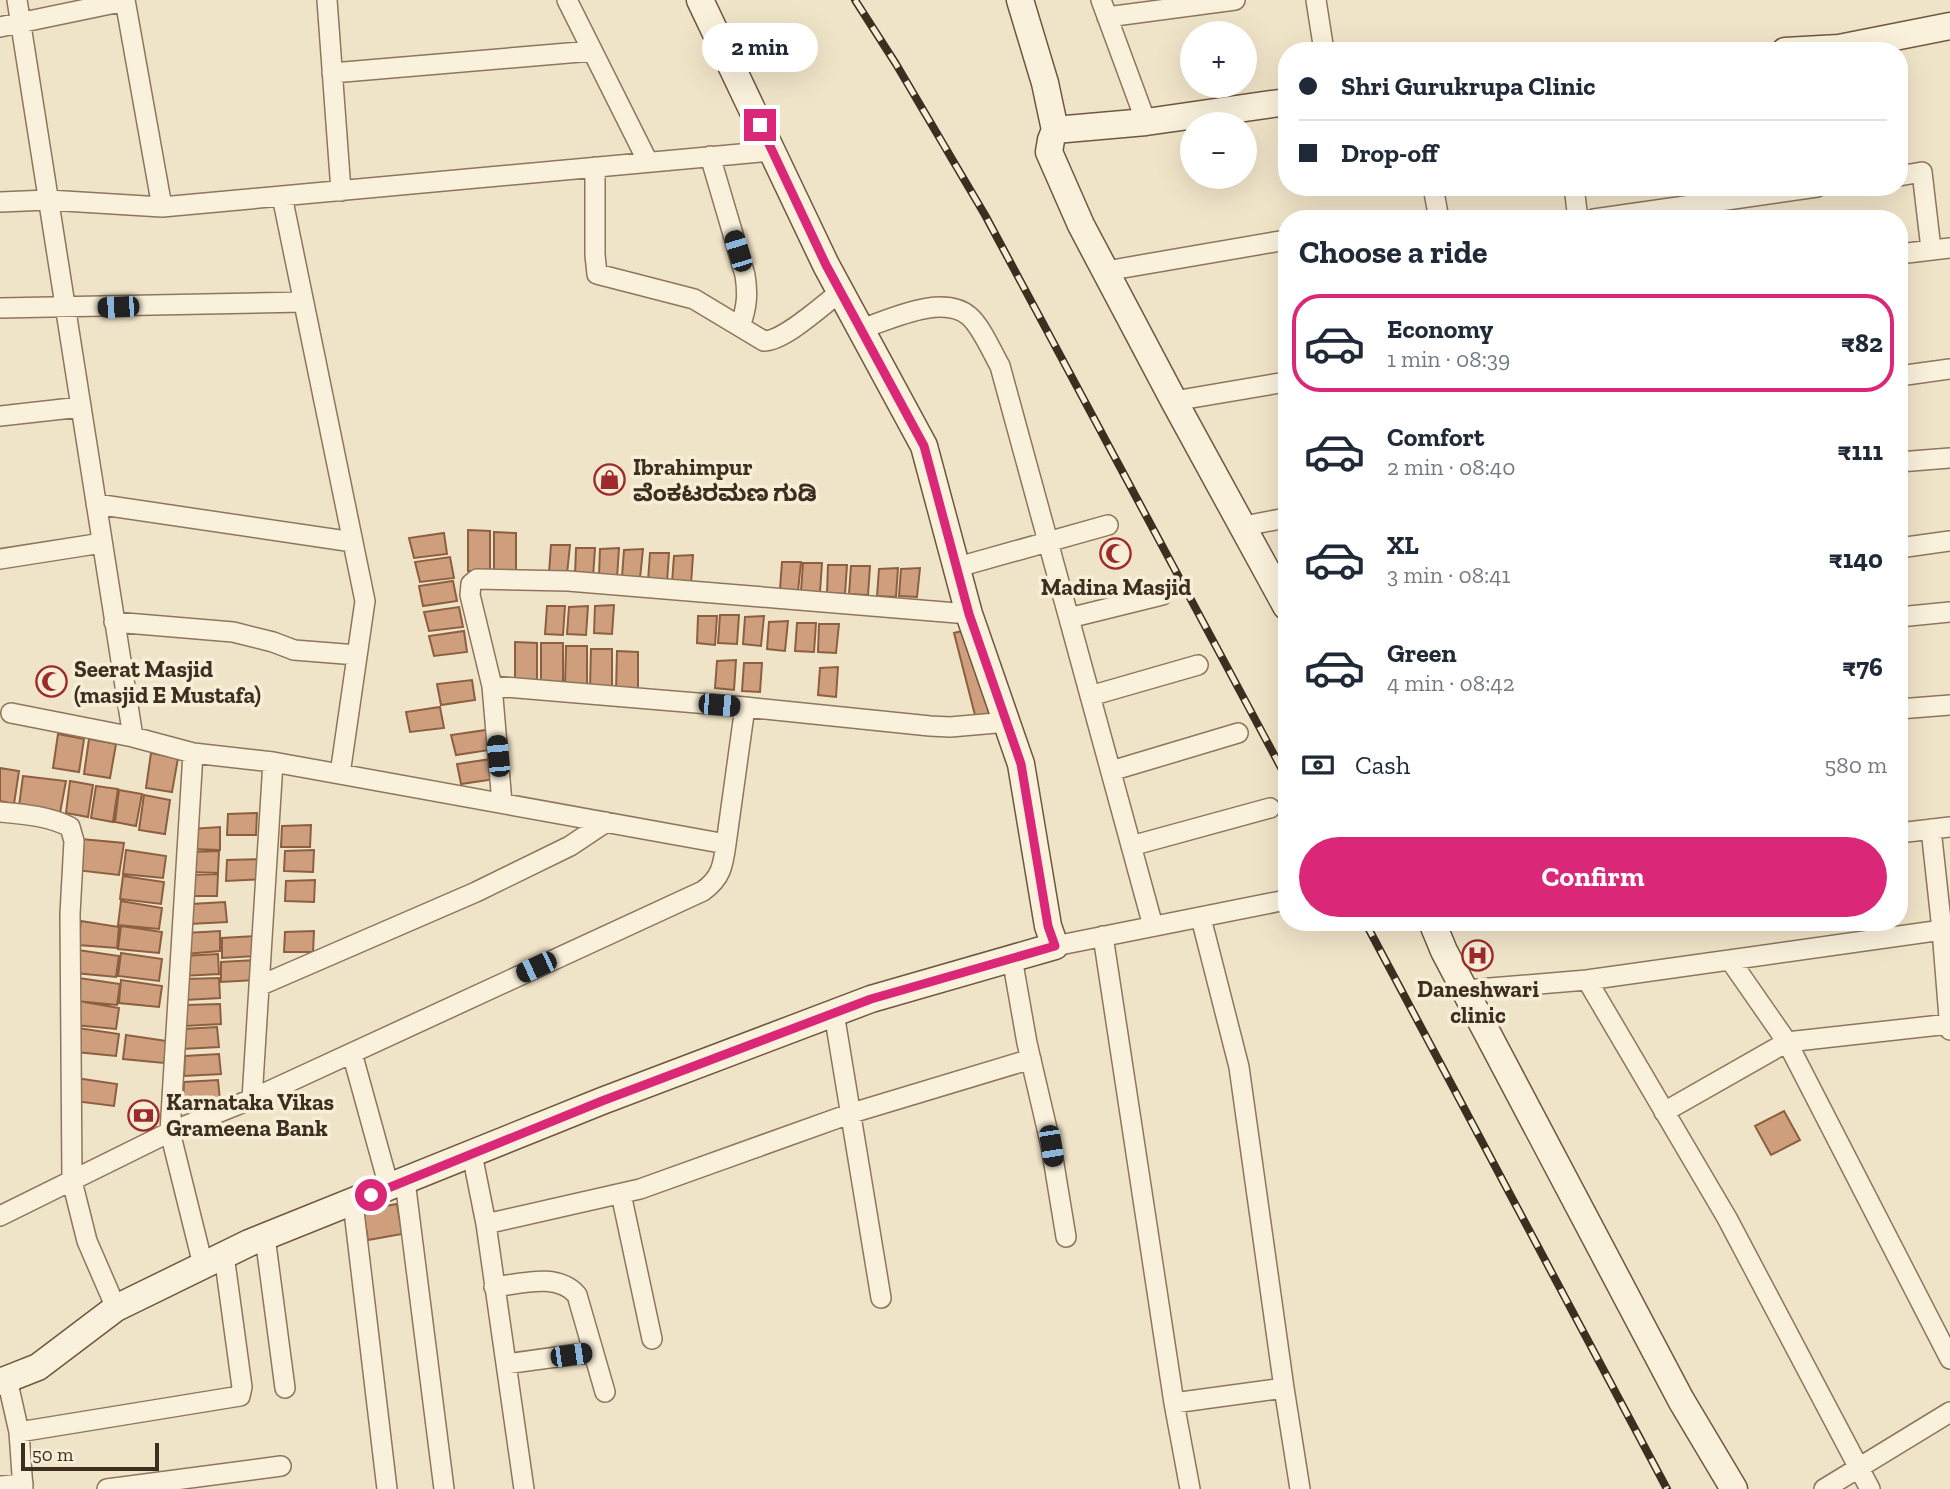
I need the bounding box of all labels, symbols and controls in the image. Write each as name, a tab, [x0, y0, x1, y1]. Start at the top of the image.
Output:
map controls	[1180, 21, 1257, 189]
button: +	[1180, 21, 1257, 98]
callout: 2 min	[702, 24, 818, 72]
text: 2 min	[731, 33, 789, 61]
text: Shri Gurukrupa Clinic	[1341, 70, 1596, 102]
route end	[744, 109, 776, 141]
button: −	[1180, 112, 1257, 189]
text: Drop-off	[1341, 137, 1438, 169]
car	[722, 228, 755, 274]
text: Choose a ride	[1299, 233, 1487, 271]
car	[97, 296, 140, 318]
icon: car	[1303, 312, 1366, 375]
text: Economy	[1387, 313, 1493, 345]
text: ₹82	[1841, 327, 1883, 359]
text: 1 min · 08:39	[1387, 345, 1510, 373]
icon: car	[1303, 420, 1366, 483]
text: Comfort	[1387, 421, 1484, 453]
text: ₹111	[1837, 435, 1883, 467]
place label: Ibrahimpur ವೆಂಕಟರಮಣ ಗುಡಿ	[633, 453, 817, 507]
text: 2 min · 08:40	[1387, 453, 1515, 481]
shop icon: Ibrahimpur ವೆಂಕಟರಮಣ ಗುಡಿ	[593, 463, 627, 497]
icon: car	[1303, 528, 1366, 591]
text: XL	[1387, 529, 1419, 561]
mosque icon: Madina Masjid	[1099, 536, 1133, 570]
text: ₹140	[1829, 543, 1883, 575]
text: 3 min · 08:41	[1387, 561, 1510, 589]
place label: Madina Masjid	[1041, 573, 1191, 601]
icon: car	[1303, 636, 1366, 699]
text: Green	[1387, 637, 1457, 669]
text: ₹76	[1842, 651, 1883, 683]
place label: Seerat Masjid (masjid E Mustafa)	[74, 655, 261, 709]
mosque icon: Seerat Masjid (masjid E Mustafa)	[34, 665, 68, 699]
text: 4 min · 08:42	[1387, 669, 1515, 697]
car	[698, 693, 741, 717]
car	[486, 734, 511, 778]
icon: cash	[1299, 746, 1337, 784]
text: Cash	[1355, 749, 1410, 781]
text: 580 m	[1825, 751, 1887, 779]
button: Confirm	[1299, 837, 1887, 917]
hospital icon: Daneshwari clinic	[1461, 938, 1495, 972]
car	[513, 949, 560, 985]
place label: Daneshwari clinic	[1417, 975, 1539, 1029]
place label: Karnataka Vikas Grameena Bank	[166, 1088, 334, 1142]
bank icon: Karnataka Vikas Grameena Bank	[126, 1098, 160, 1132]
car	[1038, 1124, 1065, 1168]
route start	[355, 1179, 387, 1211]
car	[549, 1342, 594, 1368]
scale bar	[21, 1440, 159, 1472]
text: 50 m	[32, 1443, 73, 1466]

